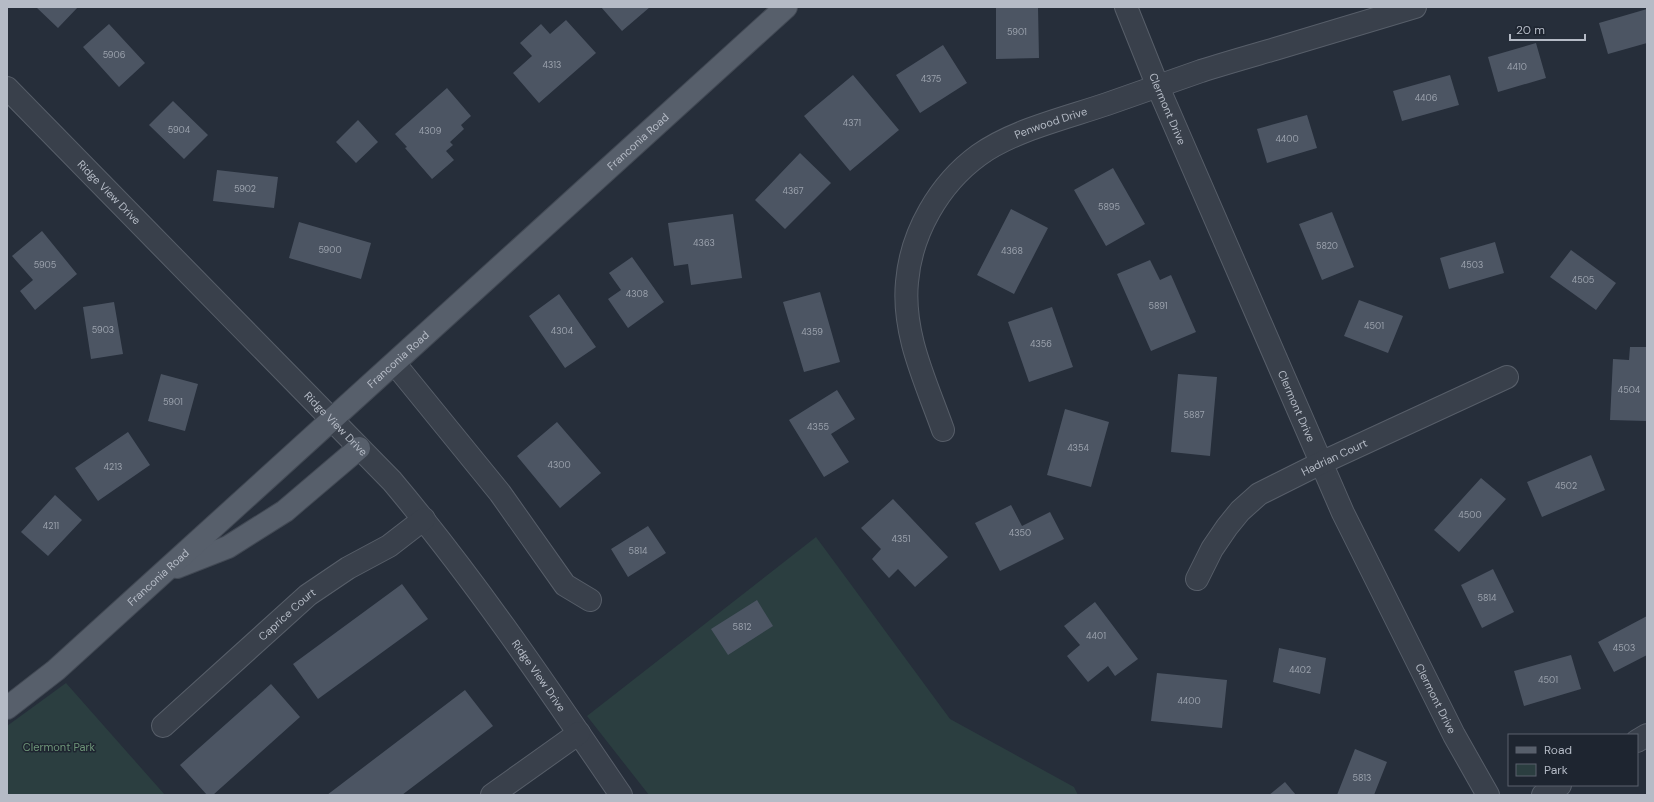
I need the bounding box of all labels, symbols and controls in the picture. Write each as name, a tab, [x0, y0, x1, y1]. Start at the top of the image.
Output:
scale bar	[1510, 16, 1585, 42]
text: 20 m	[1516, 22, 1545, 38]
house number: 5901	[1007, 26, 1027, 38]
house number: 5906	[103, 49, 126, 61]
house number: 4313	[543, 59, 561, 71]
house number: 4410	[1507, 61, 1527, 73]
street label: Clermont Drive	[1146, 71, 1189, 147]
house number: 4375	[921, 73, 941, 85]
house number: 4406	[1415, 92, 1438, 104]
street label: Penwood Drive	[1012, 104, 1089, 142]
street label: Franconia Road	[604, 110, 672, 173]
house number: 4371	[843, 117, 861, 129]
house number: 5904	[168, 124, 191, 136]
house number: 4309	[419, 125, 442, 137]
house number: 4400	[1275, 133, 1299, 145]
street label: Ridge View Drive	[75, 157, 144, 227]
house number: 5902	[234, 183, 256, 195]
house number: 4367	[782, 185, 804, 197]
house number: 5895	[1098, 201, 1120, 213]
house number: 4363	[693, 237, 715, 249]
house number: 5820	[1316, 240, 1338, 252]
house number: 5900	[318, 244, 342, 256]
house number: 4368	[1001, 245, 1023, 257]
house number: 5905	[34, 259, 56, 271]
house number: 4503	[1461, 259, 1483, 271]
house number: 4505	[1572, 274, 1594, 286]
house number: 4308	[626, 288, 648, 300]
house number: 5891	[1148, 300, 1168, 312]
house number: 4501	[1364, 320, 1384, 332]
house number: 5903	[92, 324, 114, 336]
house number: 4304	[551, 325, 574, 337]
house number: 4359	[801, 326, 823, 338]
street label: Franconia Road	[364, 328, 432, 391]
house number: 4356	[1030, 338, 1052, 350]
street label: Clermont Drive	[1275, 368, 1318, 444]
house number: 4504	[1618, 384, 1641, 396]
street label: Ridge View Drive	[301, 389, 371, 459]
house number: 5901	[163, 396, 183, 408]
house number: 5887	[1183, 409, 1205, 421]
house number: 4355	[807, 421, 829, 433]
street label: Hadrian Court	[1299, 436, 1369, 479]
house number: 4354	[1067, 442, 1089, 454]
house number: 4300	[547, 459, 571, 471]
house number: 4213	[104, 461, 122, 473]
house number: 4502	[1555, 480, 1577, 492]
house number: 4500	[1458, 509, 1482, 521]
house number: 4211	[43, 520, 59, 532]
house number: 4350	[1009, 527, 1031, 539]
house number: 4351	[891, 533, 911, 545]
house number: 5814	[628, 545, 648, 557]
street label: Franconia Road	[124, 546, 192, 609]
street label: Caprice Court	[255, 585, 318, 643]
house number: 5814	[1477, 592, 1497, 604]
house number: 5812	[733, 621, 751, 633]
house number: 4401	[1086, 630, 1106, 642]
street label: Ridge View Drive	[509, 637, 569, 714]
house number: 4503	[1613, 642, 1635, 654]
street label: Clermont Drive	[1412, 661, 1459, 736]
house number: 4402	[1289, 664, 1311, 676]
house number: 4501	[1538, 674, 1558, 686]
house number: 4400	[1177, 695, 1201, 707]
legend	[1508, 734, 1638, 786]
park label: Clermont Park	[23, 740, 96, 754]
text: Road	[1544, 742, 1572, 758]
text: Park	[1544, 762, 1568, 778]
house number: 5813	[1353, 772, 1371, 784]

